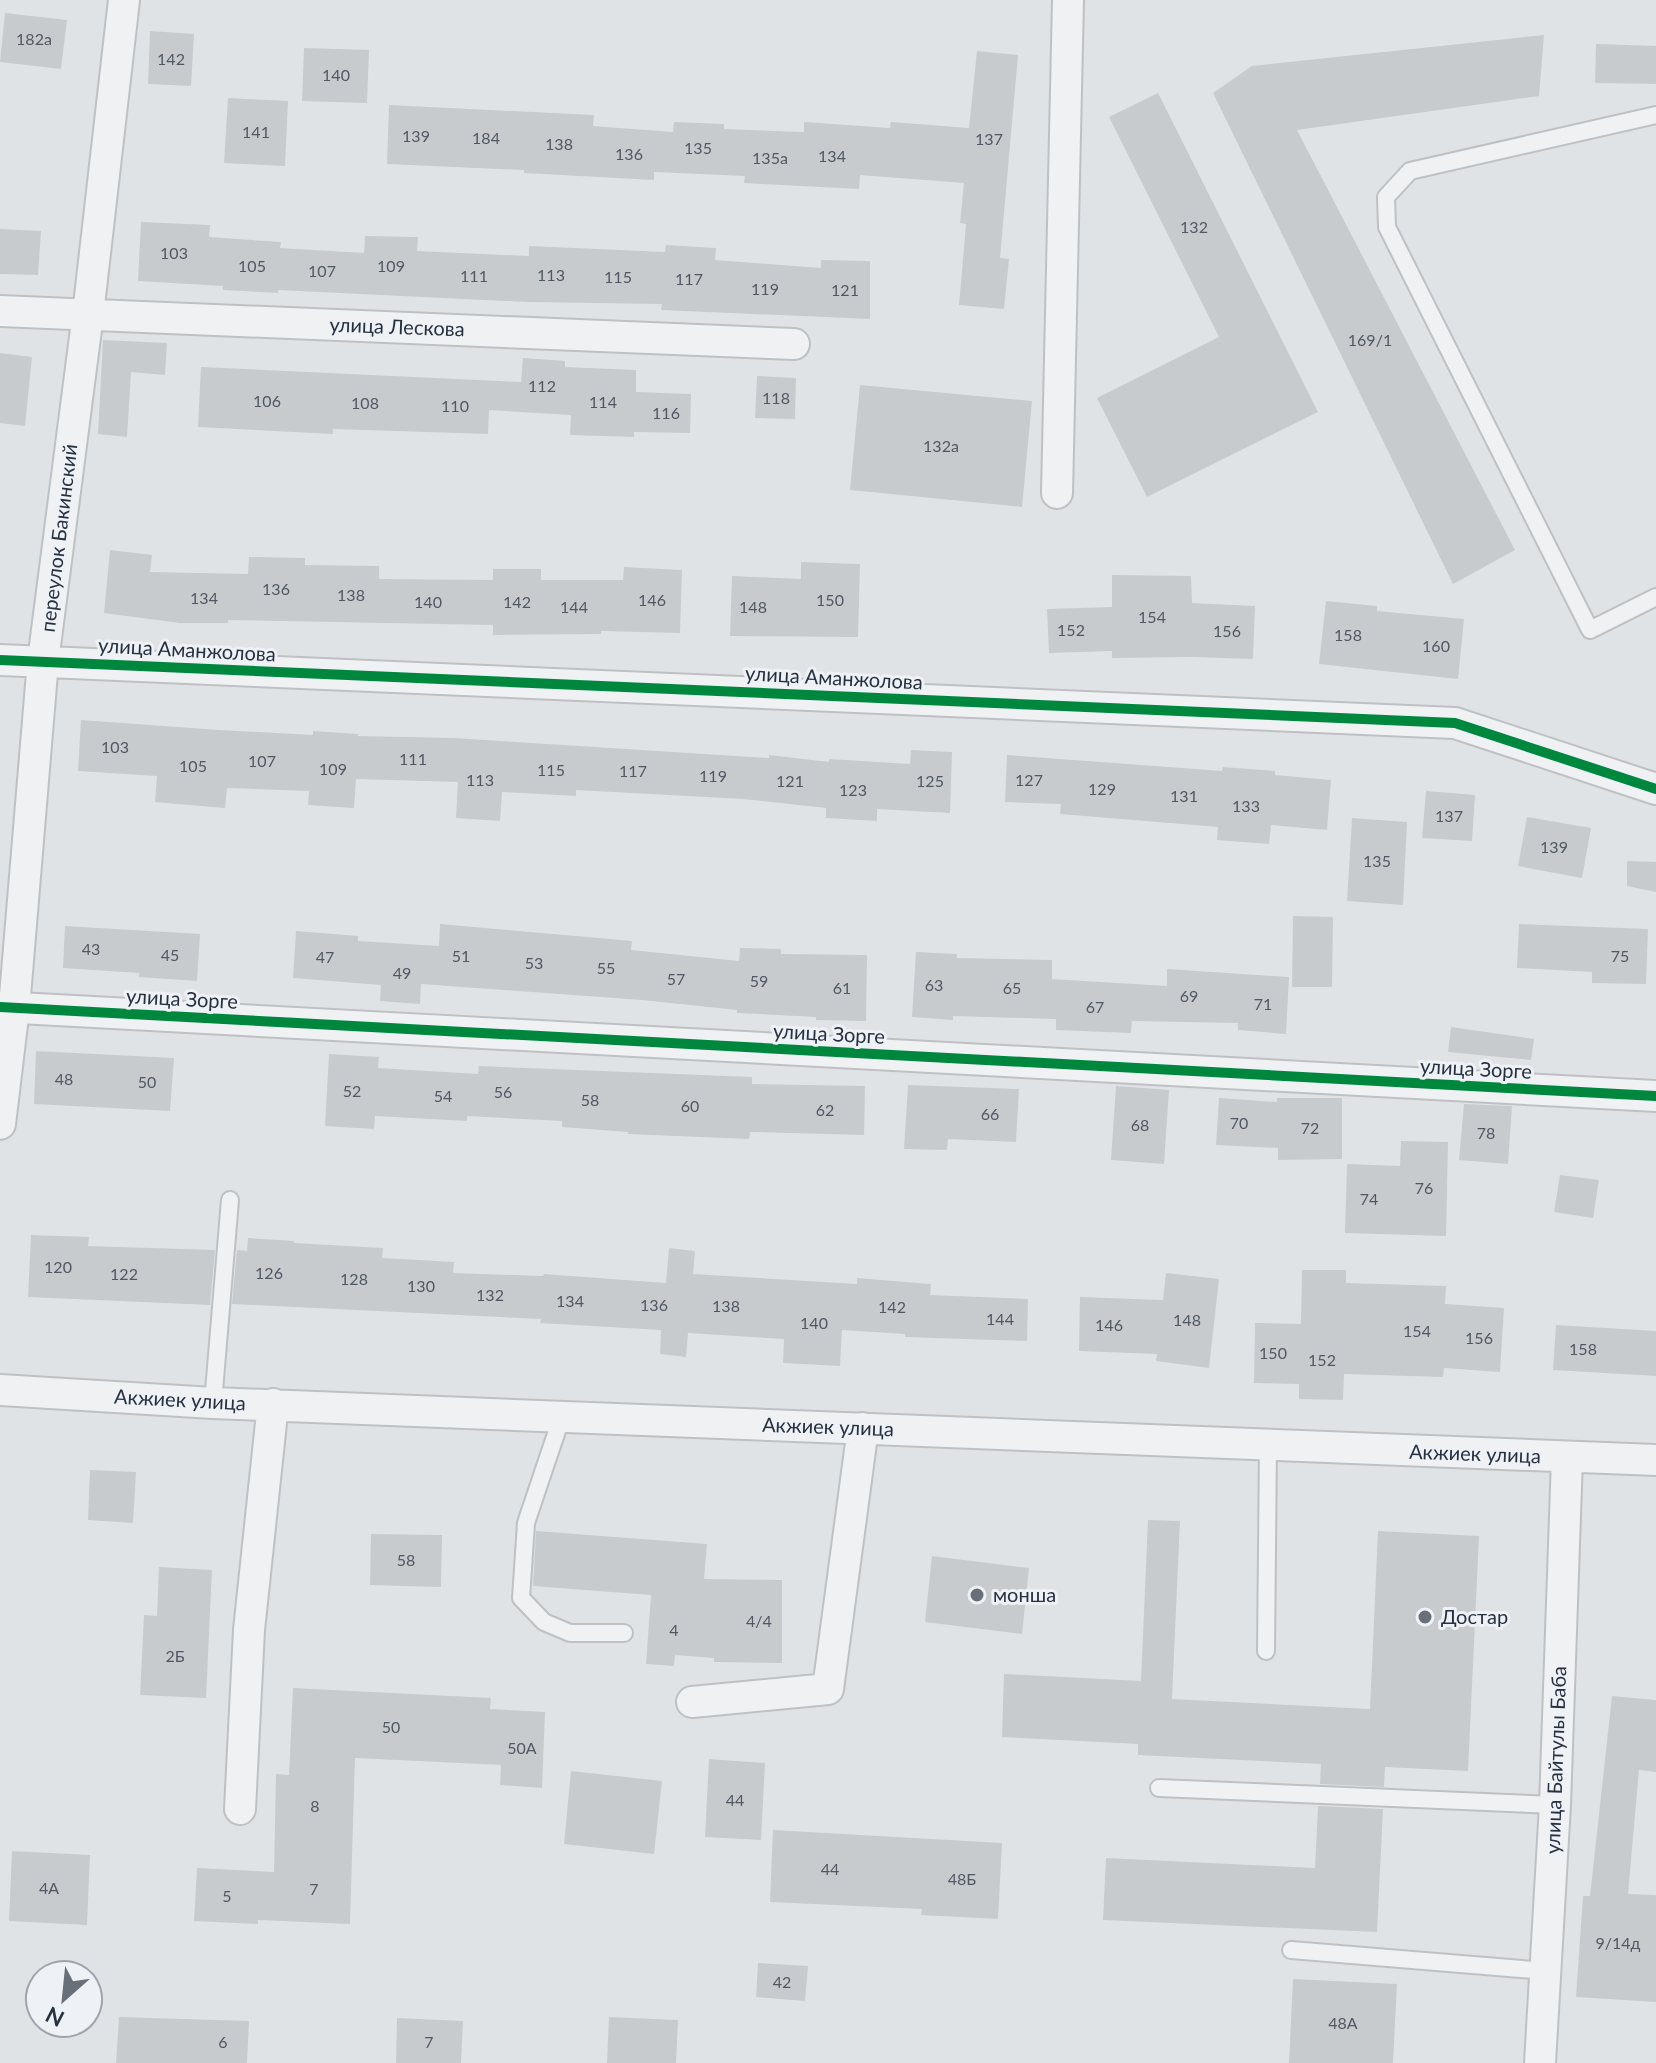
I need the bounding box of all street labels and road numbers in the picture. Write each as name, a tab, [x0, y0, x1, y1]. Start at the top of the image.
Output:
street label: улица Лескова	[329, 312, 465, 340]
street label: переулок Бакинский	[35, 442, 81, 633]
street label: улица Аманжолова	[98, 632, 276, 666]
street label: улица Аманжолова	[745, 660, 923, 694]
street label: улица Зорге	[126, 983, 239, 1013]
street label: улица Зорге	[773, 1018, 886, 1048]
street label: улица Зорге	[1420, 1053, 1533, 1083]
street label: Акжиек улица	[114, 1384, 246, 1414]
street label: Акжиек улица	[762, 1412, 894, 1440]
street label: Акжиек улица	[1409, 1439, 1541, 1467]
street label: улица Байтулы Баба	[1540, 1665, 1570, 1854]

